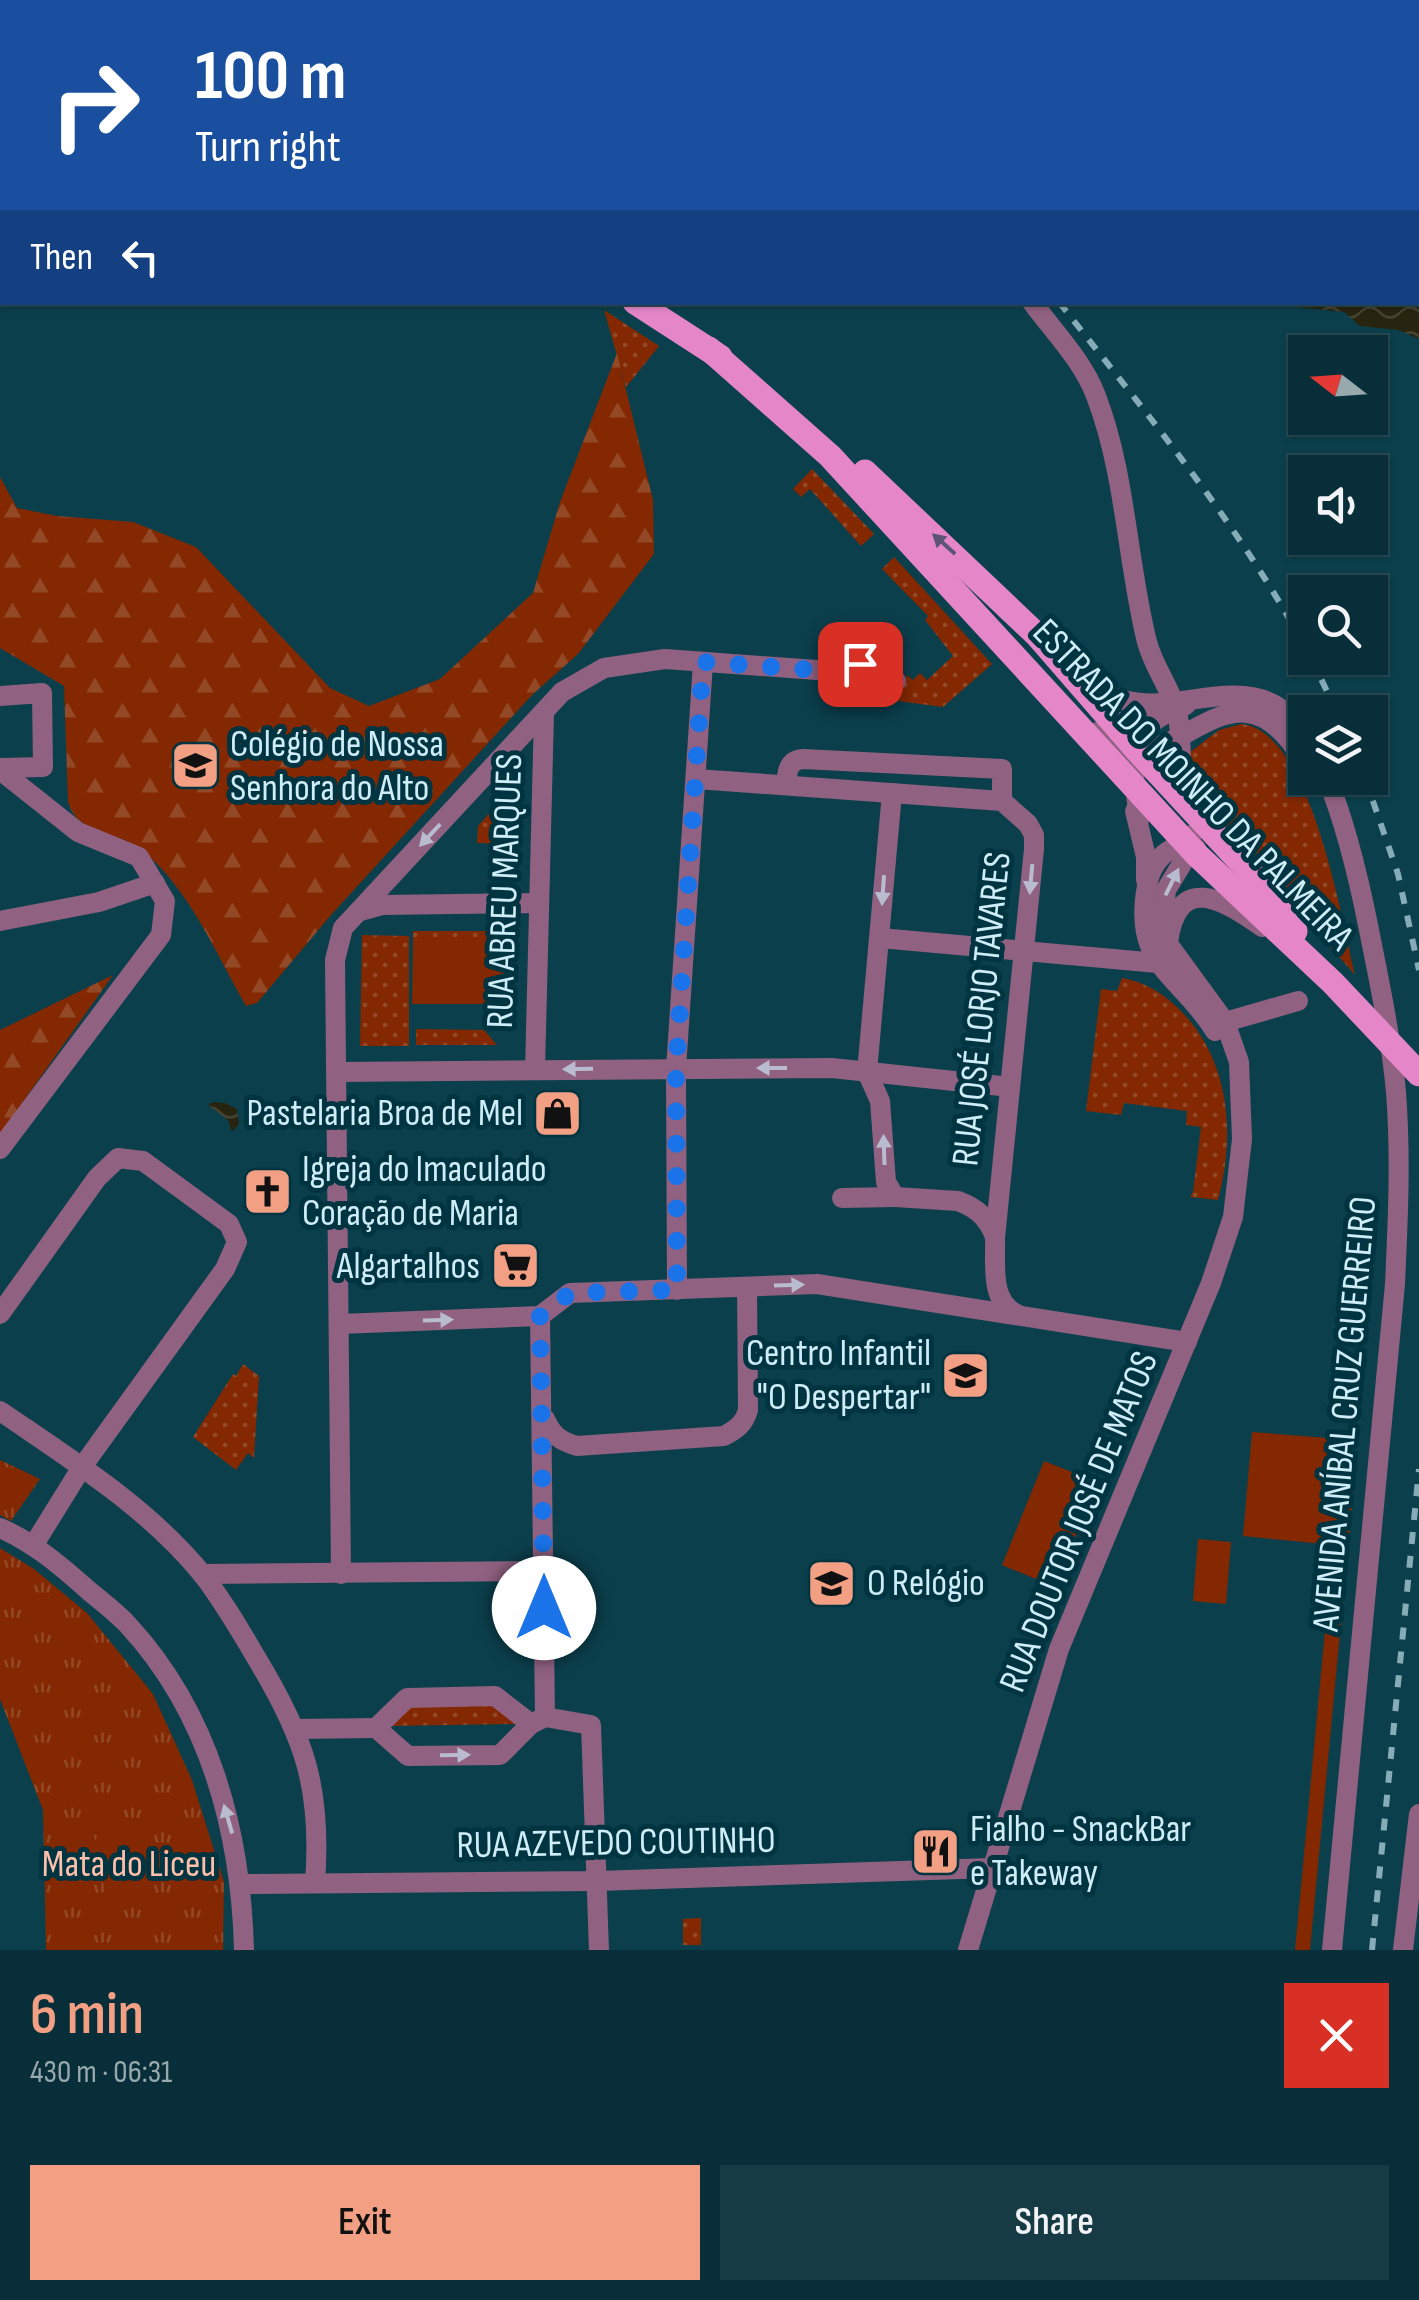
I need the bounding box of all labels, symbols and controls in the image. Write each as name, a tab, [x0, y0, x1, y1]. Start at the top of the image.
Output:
text: 100 m	[195, 35, 346, 119]
icon: right	[30, 40, 160, 170]
text: Turn right	[195, 120, 341, 175]
icon: left	[113, 230, 168, 285]
text: Then	[30, 235, 93, 280]
north arrow	[1288, 335, 1388, 435]
map controls	[1288, 335, 1388, 795]
button: sound	[1288, 455, 1388, 555]
one-way arrow	[932, 534, 957, 556]
button: search	[1288, 575, 1388, 675]
street label: ESTRADA DO MOINHO DA PALMEIRA	[1023, 610, 1363, 960]
pin	[818, 622, 903, 707]
icon: arrive	[833, 637, 888, 692]
button: layers	[1288, 695, 1388, 795]
place label: Colégio de Nossa Senhora do Alto	[230, 722, 444, 811]
school or university icon: Colégio de Nossa Senhora do Alto	[169, 740, 221, 792]
street label: RUA ABREU MARQUES	[478, 753, 532, 1029]
one-way arrow	[419, 823, 442, 847]
street label: RUA JOSÉ LORJO TAVARES	[943, 850, 1021, 1168]
one-way arrow	[1023, 864, 1039, 896]
one-way arrow	[1163, 867, 1180, 896]
one-way arrow	[875, 875, 891, 907]
one-way arrow	[755, 1060, 787, 1076]
one-way arrow	[562, 1062, 594, 1078]
shop icon: Pastelaria Broa de Mel	[532, 1087, 584, 1139]
place label: Pastelaria Broa de Mel	[247, 1091, 523, 1136]
one-way arrow	[876, 1134, 892, 1166]
place label: Igreja do Imaculado Coração de Maria	[302, 1147, 547, 1236]
church icon: Igreja do Imaculado Coração de Maria	[241, 1165, 293, 1217]
street label: AVENIDA ANÍBAL CRUZ GUERREIRO	[1303, 1195, 1386, 1634]
supermarket icon: Algartalhos	[489, 1240, 541, 1292]
place label: Algartalhos	[336, 1244, 480, 1289]
one-way arrow	[774, 1277, 806, 1293]
one-way arrow	[422, 1312, 454, 1328]
place label: Centro Infantil "O Despertar"	[746, 1331, 931, 1420]
street label: RUA DOUTOR JOSÉ DE MATOS	[990, 1345, 1168, 1699]
school or university icon: Centro Infantil "O Despertar"	[940, 1349, 992, 1401]
position arrow	[492, 1556, 596, 1660]
school or university icon: O Relógio	[806, 1557, 858, 1609]
place label: O Relógio	[867, 1561, 985, 1606]
one-way arrow	[439, 1747, 471, 1763]
one-way arrow	[220, 1803, 235, 1834]
place label: Fialho - SnackBar e Takeway	[970, 1807, 1191, 1896]
street label: RUA AZEVEDO COUTINHO	[456, 1818, 776, 1868]
restaurant icon: Fialho - SnackBar e Takeway	[909, 1825, 961, 1877]
park label: Mata do Liceu	[42, 1842, 216, 1887]
text: 6 min	[30, 1979, 144, 2051]
button: close	[1284, 1983, 1389, 2088]
text: 430 m · 06:31	[30, 2053, 172, 2092]
button: Exit	[30, 2165, 700, 2280]
button: Share	[720, 2165, 1389, 2280]

